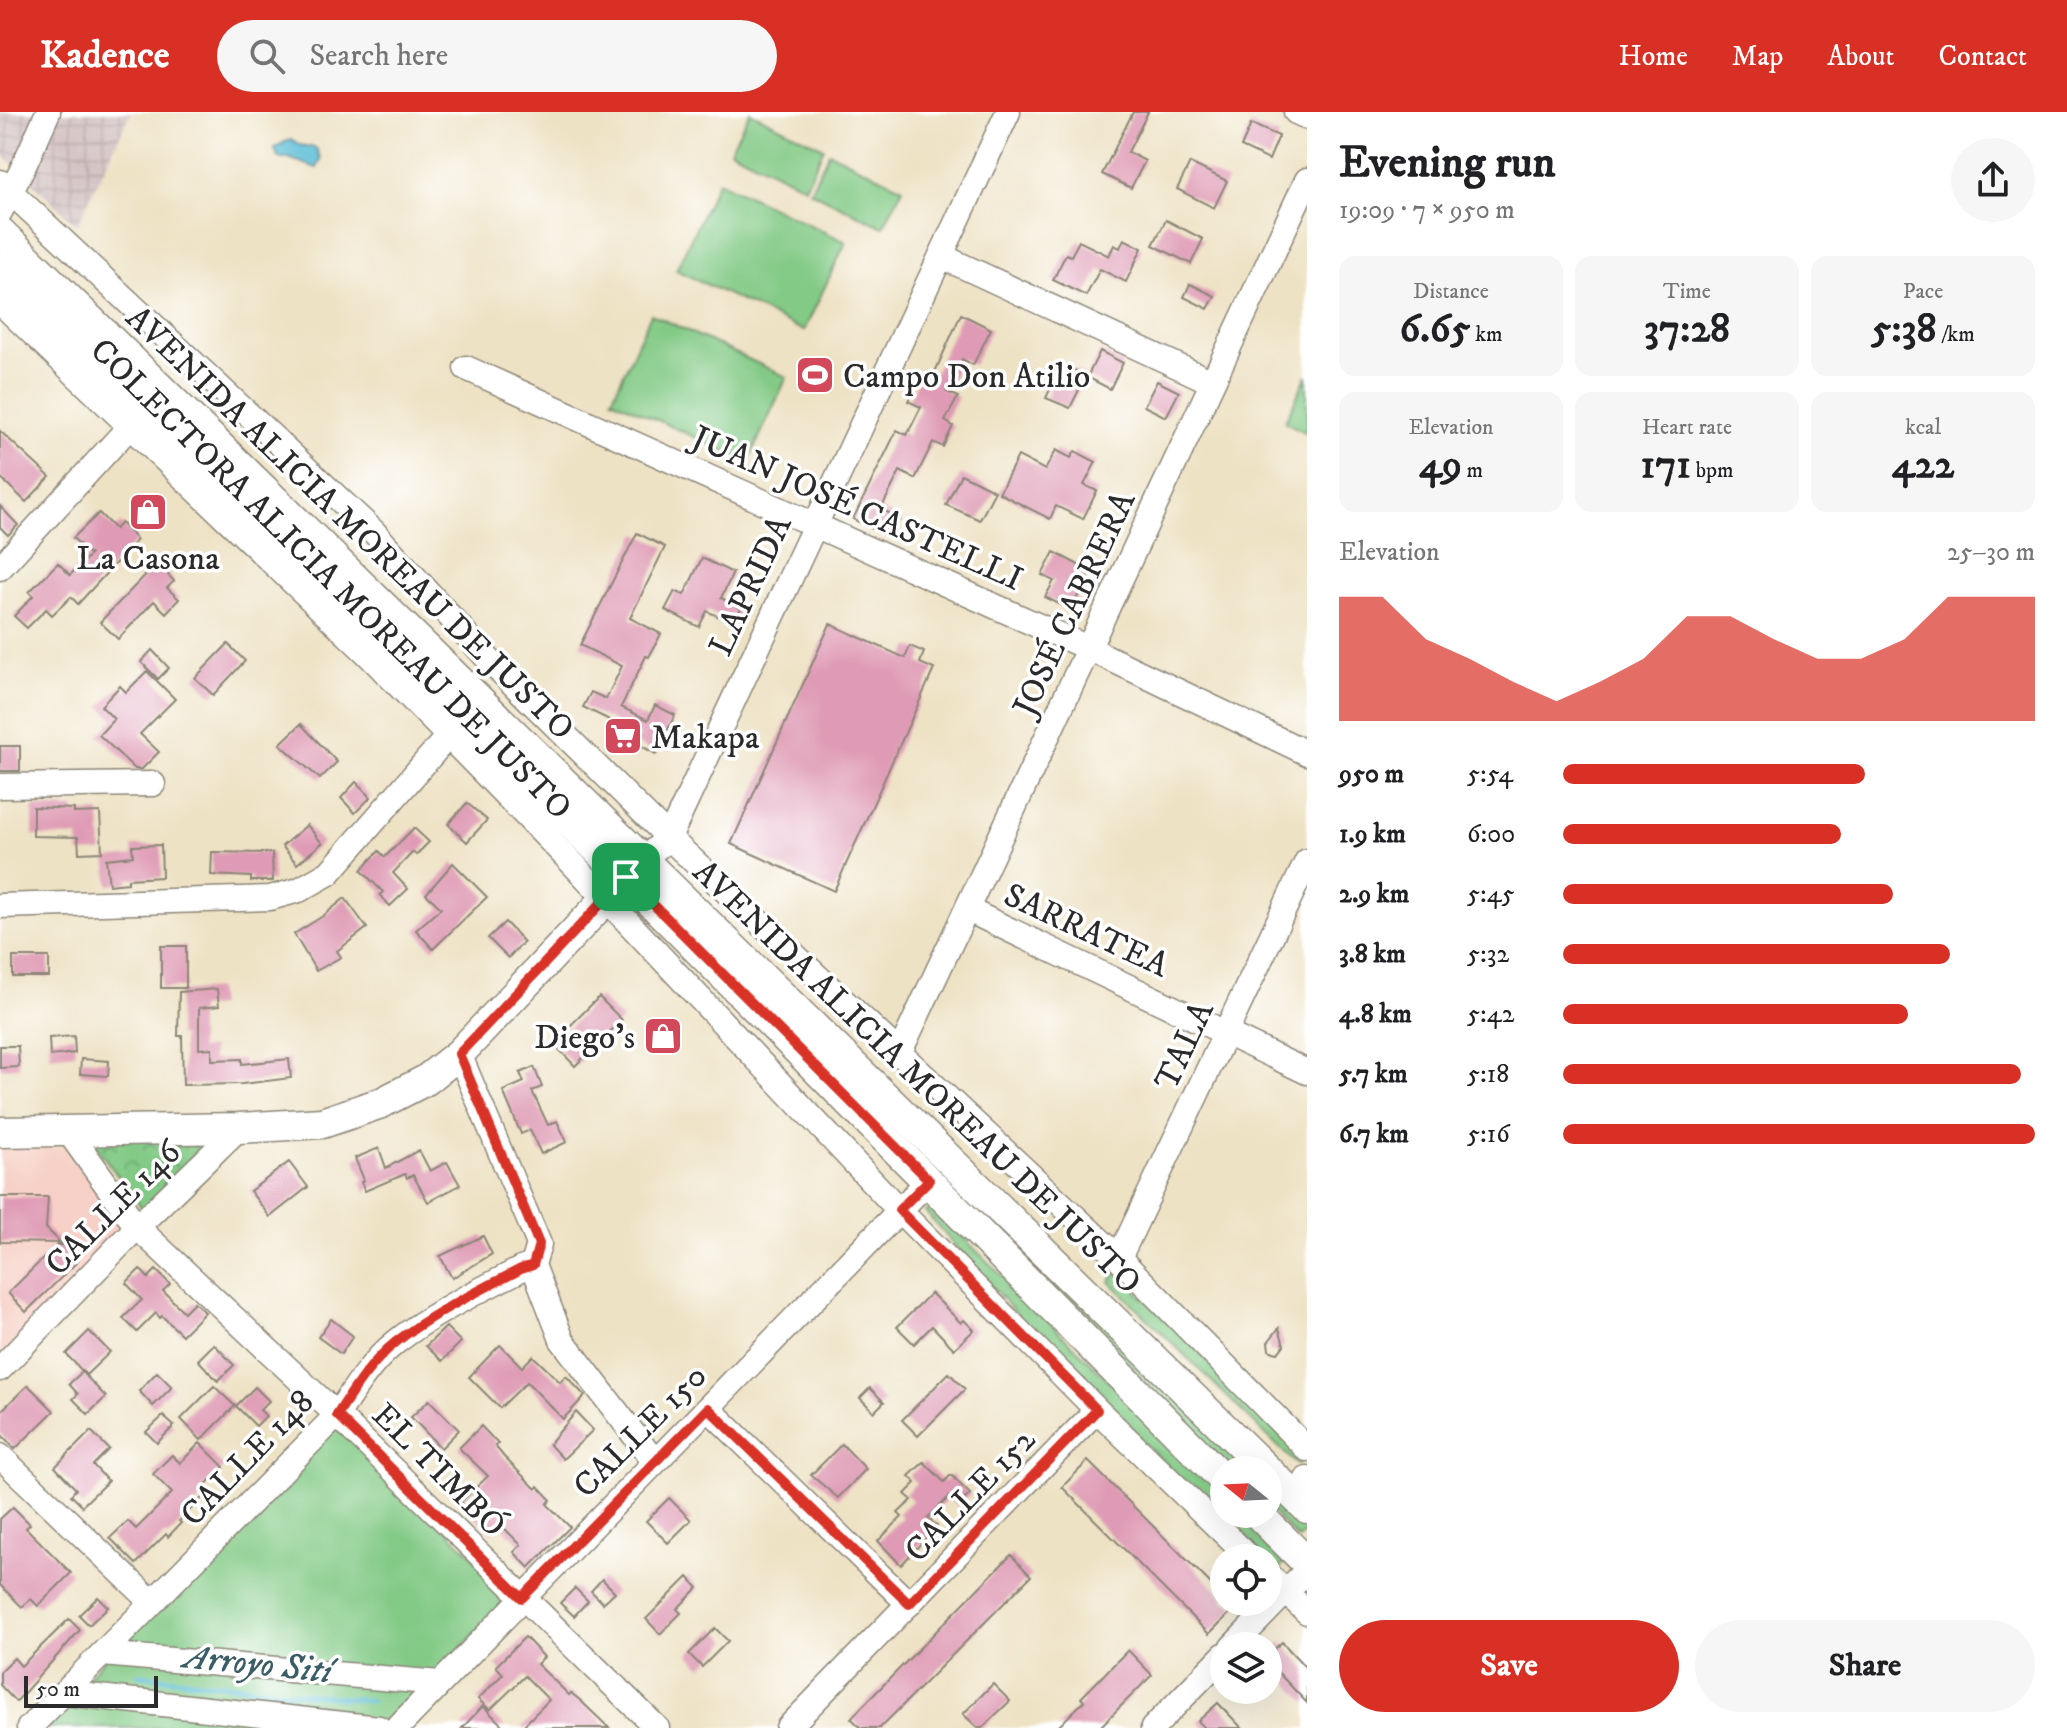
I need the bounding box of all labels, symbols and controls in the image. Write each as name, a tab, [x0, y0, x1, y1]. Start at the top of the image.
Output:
search box	[217, 20, 777, 92]
text: Kadence	[40, 32, 169, 80]
icon: search	[245, 34, 289, 78]
text: Search here	[309, 38, 448, 75]
text: Home	[1619, 39, 1688, 74]
text: Map	[1732, 39, 1783, 74]
text: About	[1827, 39, 1894, 74]
text: Contact	[1938, 39, 2027, 74]
text: Evening run	[1339, 136, 1556, 191]
button: share	[1951, 138, 2035, 222]
text: 19:09 · 7 × 950 m	[1339, 194, 1515, 227]
text: Distance	[1413, 278, 1489, 305]
text: Time	[1663, 278, 1711, 305]
text: Pace	[1903, 278, 1943, 305]
street label: AVENIDA ALICIA MOREAU DE JUSTO	[117, 297, 583, 749]
text: 6.65	[1399, 305, 1470, 355]
text: 37:28	[1644, 305, 1730, 355]
text: 5:38	[1871, 305, 1937, 355]
text: km	[1470, 321, 1503, 348]
text: /km	[1937, 321, 1975, 348]
street label: COLECTORA ALICIA MOREAU DE JUSTO	[81, 330, 580, 829]
sports icon: Campo Don Atilio	[794, 354, 836, 396]
place label: Campo Don Atilio	[843, 356, 1090, 398]
text: Elevation	[1408, 414, 1494, 441]
text: Heart rate	[1642, 414, 1732, 441]
text: kcal	[1905, 414, 1941, 441]
street label: JUAN JOSÉ CASTELLI	[683, 416, 1029, 601]
text: 49	[1419, 441, 1462, 491]
text: 171	[1640, 441, 1691, 491]
text: 422	[1892, 441, 1954, 491]
text: m	[1462, 457, 1483, 484]
text: bpm	[1691, 457, 1734, 484]
street label: JOSÉ CABRERA	[1003, 485, 1145, 726]
shop icon: La Casona	[127, 491, 169, 533]
street label: LAPRIDA	[700, 509, 802, 663]
text: Elevation	[1339, 536, 1440, 569]
text: 25–30 m	[1947, 536, 2035, 569]
place label: La Casona	[76, 538, 220, 580]
supermarket icon: Makapa	[602, 715, 644, 757]
place label: Makapa	[651, 717, 760, 759]
text: 950 m	[1339, 758, 1404, 791]
text: 5:54	[1467, 758, 1513, 791]
text: 1.9 km	[1339, 818, 1406, 851]
text: 6:00	[1467, 818, 1515, 851]
pin	[592, 843, 660, 911]
street label: AVENIDA ALICIA MOREAU DE JUSTO	[684, 851, 1150, 1303]
icon: arrive	[604, 855, 648, 899]
street label: SARRATEA	[997, 874, 1176, 987]
text: 2.9 km	[1339, 878, 1409, 911]
text: 5:45	[1467, 878, 1514, 911]
text: 3.8 km	[1339, 938, 1406, 971]
text: 5:32	[1467, 938, 1509, 971]
street label: TALA	[1146, 994, 1224, 1097]
text: 4.8 km	[1339, 998, 1412, 1031]
text: 5:42	[1467, 998, 1514, 1031]
shop icon: Diego's	[642, 1015, 684, 1057]
place label: Diego's	[534, 1017, 635, 1059]
text: 5.7 km	[1339, 1058, 1407, 1091]
text: 5:18	[1467, 1058, 1509, 1091]
text: 6.7 km	[1339, 1118, 1409, 1151]
text: 5:16	[1467, 1118, 1510, 1151]
street label: CALLE 146	[37, 1131, 191, 1285]
street label: CALLE 150	[565, 1356, 716, 1507]
street label: CALLE 148	[172, 1381, 323, 1535]
street label: EL TIMBÓ	[363, 1395, 514, 1546]
street label: CALLE 152	[896, 1419, 1045, 1571]
north arrow	[1210, 1456, 1282, 1528]
map controls	[1210, 1456, 1282, 1704]
button: locate	[1210, 1544, 1282, 1616]
button: Save	[1339, 1620, 1679, 1712]
button: Share	[1695, 1620, 2035, 1712]
button: layers	[1210, 1632, 1282, 1704]
water label: Arroyo Sití	[178, 1634, 340, 1695]
scale bar	[24, 1672, 158, 1708]
text: 50 m	[36, 1676, 80, 1703]

